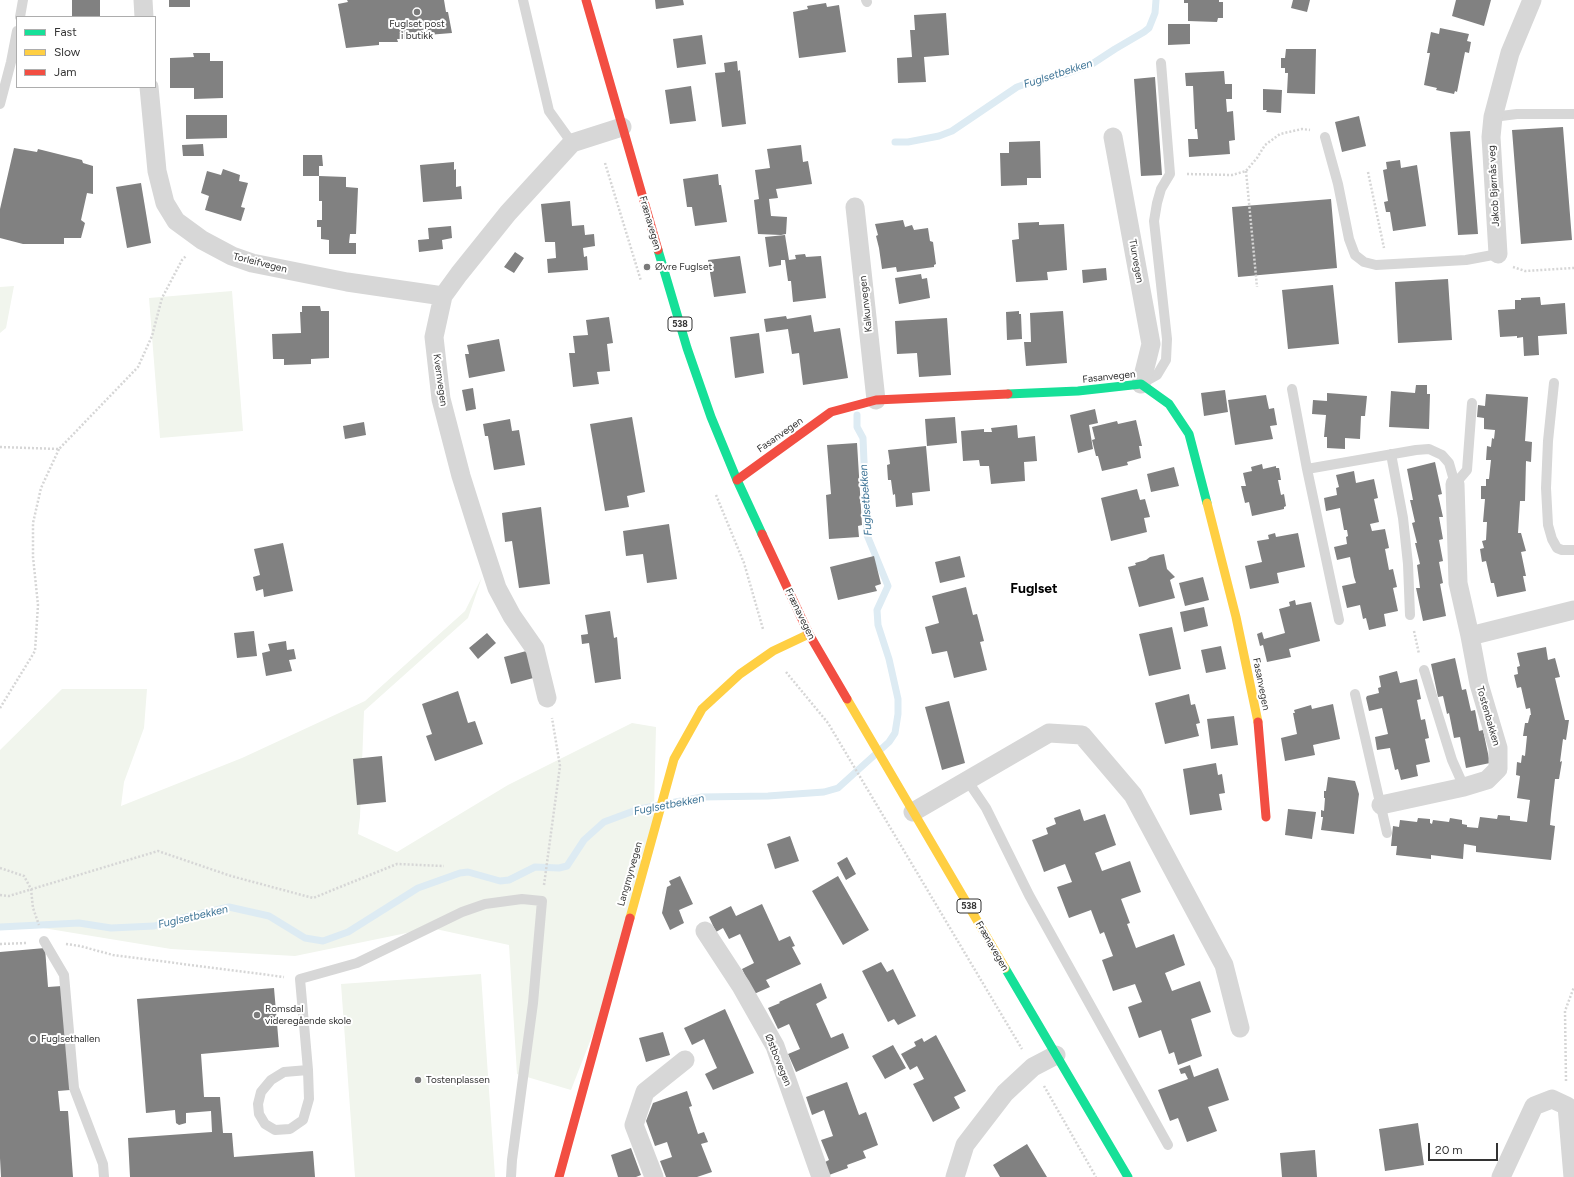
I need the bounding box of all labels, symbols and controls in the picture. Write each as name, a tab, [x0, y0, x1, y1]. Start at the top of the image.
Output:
marker: Fuglset post i butikk	[412, 7, 422, 17]
legend	[16, 16, 156, 88]
place label: Fuglset post i butikk	[389, 18, 445, 42]
text: Fast	[54, 25, 77, 39]
text: Slow	[54, 45, 80, 59]
water label: Fuglsetbekken	[1022, 57, 1094, 91]
text: Jam	[54, 65, 77, 79]
street label: Jakob Bjørnås veg	[1486, 145, 1502, 227]
street label: Frænavegen	[637, 195, 663, 251]
street label: Tiurvegen	[1126, 238, 1146, 284]
street label: Torleifvegen	[232, 251, 288, 275]
place label: Øvre Fuglset	[655, 261, 712, 273]
marker: Øvre Fuglset	[642, 262, 652, 272]
street label: Kalkunvegen	[857, 275, 875, 333]
road number: 538	[668, 317, 692, 331]
street label: Kvernvegen	[430, 353, 450, 407]
street label: Fasanvegen	[1082, 368, 1136, 386]
street label: Fasanvegen	[755, 415, 805, 455]
water label: Fuglsetbekken	[857, 464, 875, 536]
district label: Fuglset	[1010, 581, 1058, 597]
street label: Frænavegen	[782, 586, 818, 642]
street label: Fasanvegen	[1250, 657, 1272, 711]
street label: Tostenbakken	[1474, 685, 1502, 747]
water label: Fuglsetbekken	[633, 792, 705, 818]
street label: Langmyrvegen	[615, 840, 645, 908]
road number: 538	[957, 899, 981, 913]
water label: Fuglsetbekken	[157, 903, 229, 931]
street label: Frænavegen	[973, 919, 1011, 973]
place label: Romsdal videregående skole	[265, 1003, 351, 1026]
marker: Romsdal videregående skole	[252, 1010, 262, 1020]
street label: Østbovegen	[762, 1032, 794, 1088]
place label: Fuglsethallen	[41, 1033, 100, 1045]
marker: Fuglsethallen	[28, 1034, 38, 1044]
place label: Tostenplassen	[426, 1074, 490, 1086]
marker: Tostenplassen	[413, 1075, 423, 1085]
scale bar	[1430, 1135, 1500, 1161]
text: 20 m	[1435, 1143, 1463, 1157]

